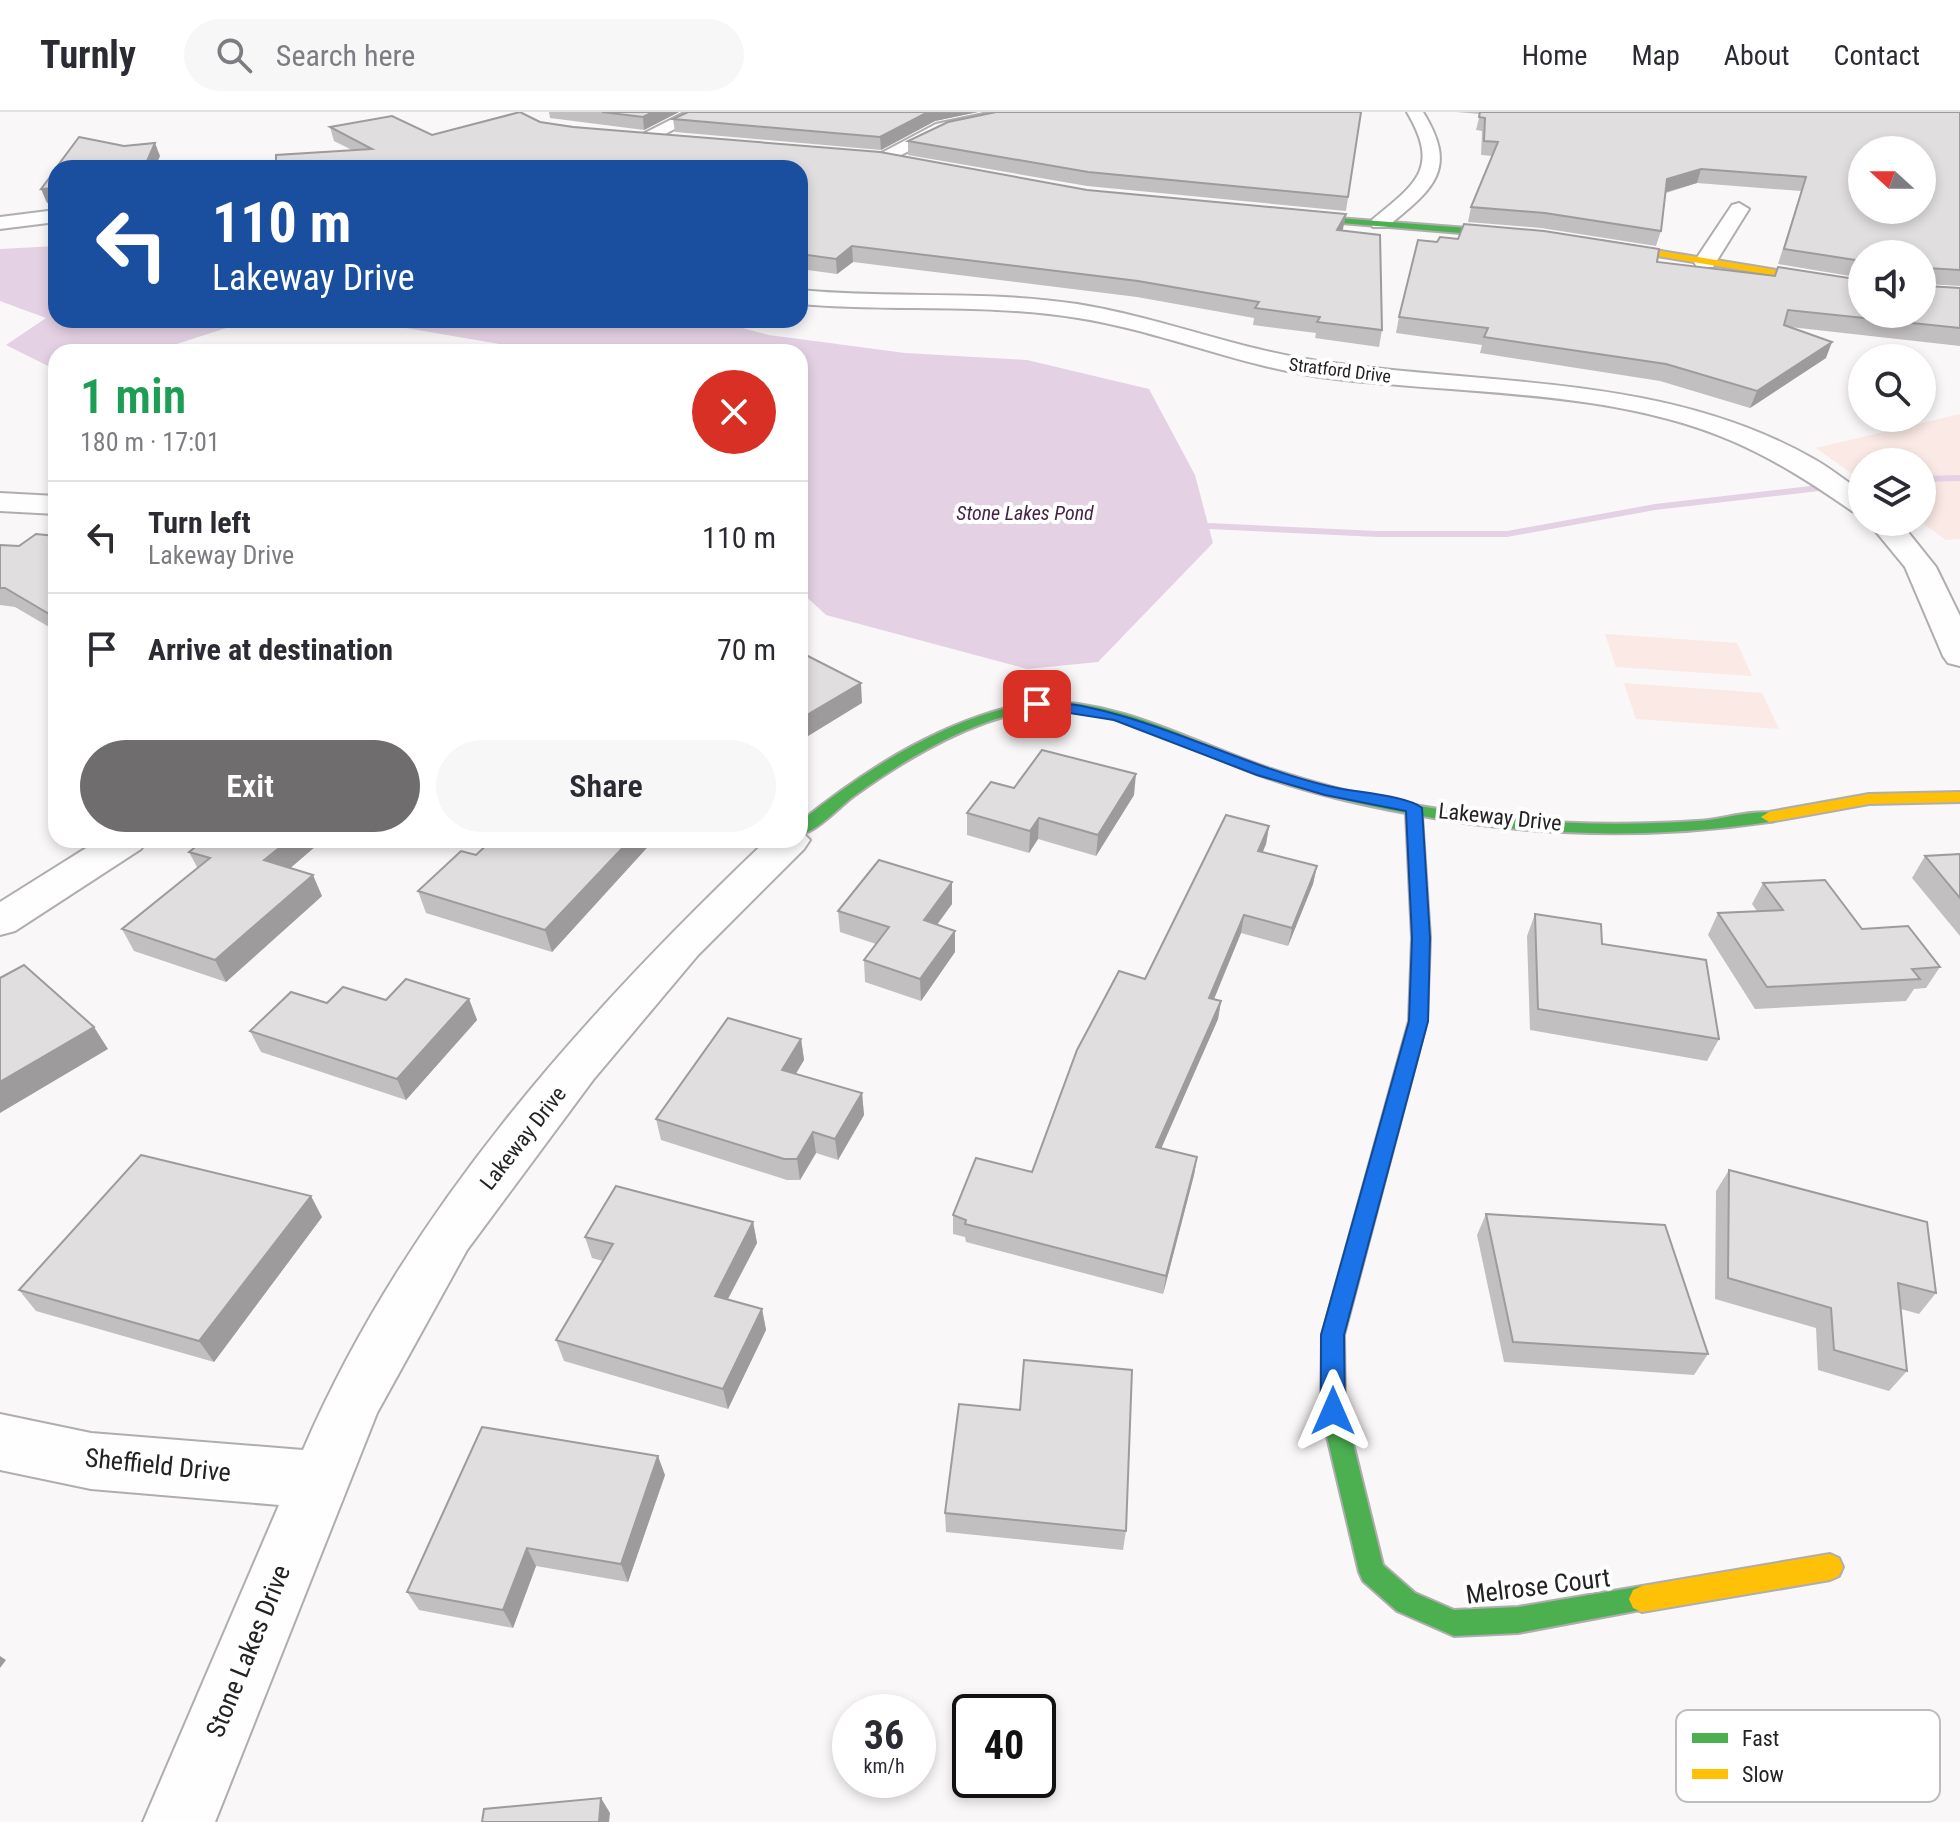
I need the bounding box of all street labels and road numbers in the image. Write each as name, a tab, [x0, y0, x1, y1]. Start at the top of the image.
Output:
street label: Stratford Drive	[1288, 353, 1392, 387]
street label: Lakeway Drive	[1437, 798, 1563, 836]
street label: Lakeway Drive	[475, 1082, 571, 1194]
street label: Sheffield Drive	[84, 1442, 232, 1488]
street label: Stone Lakes Drive	[200, 1561, 296, 1741]
street label: Melrose Court	[1464, 1562, 1612, 1610]

